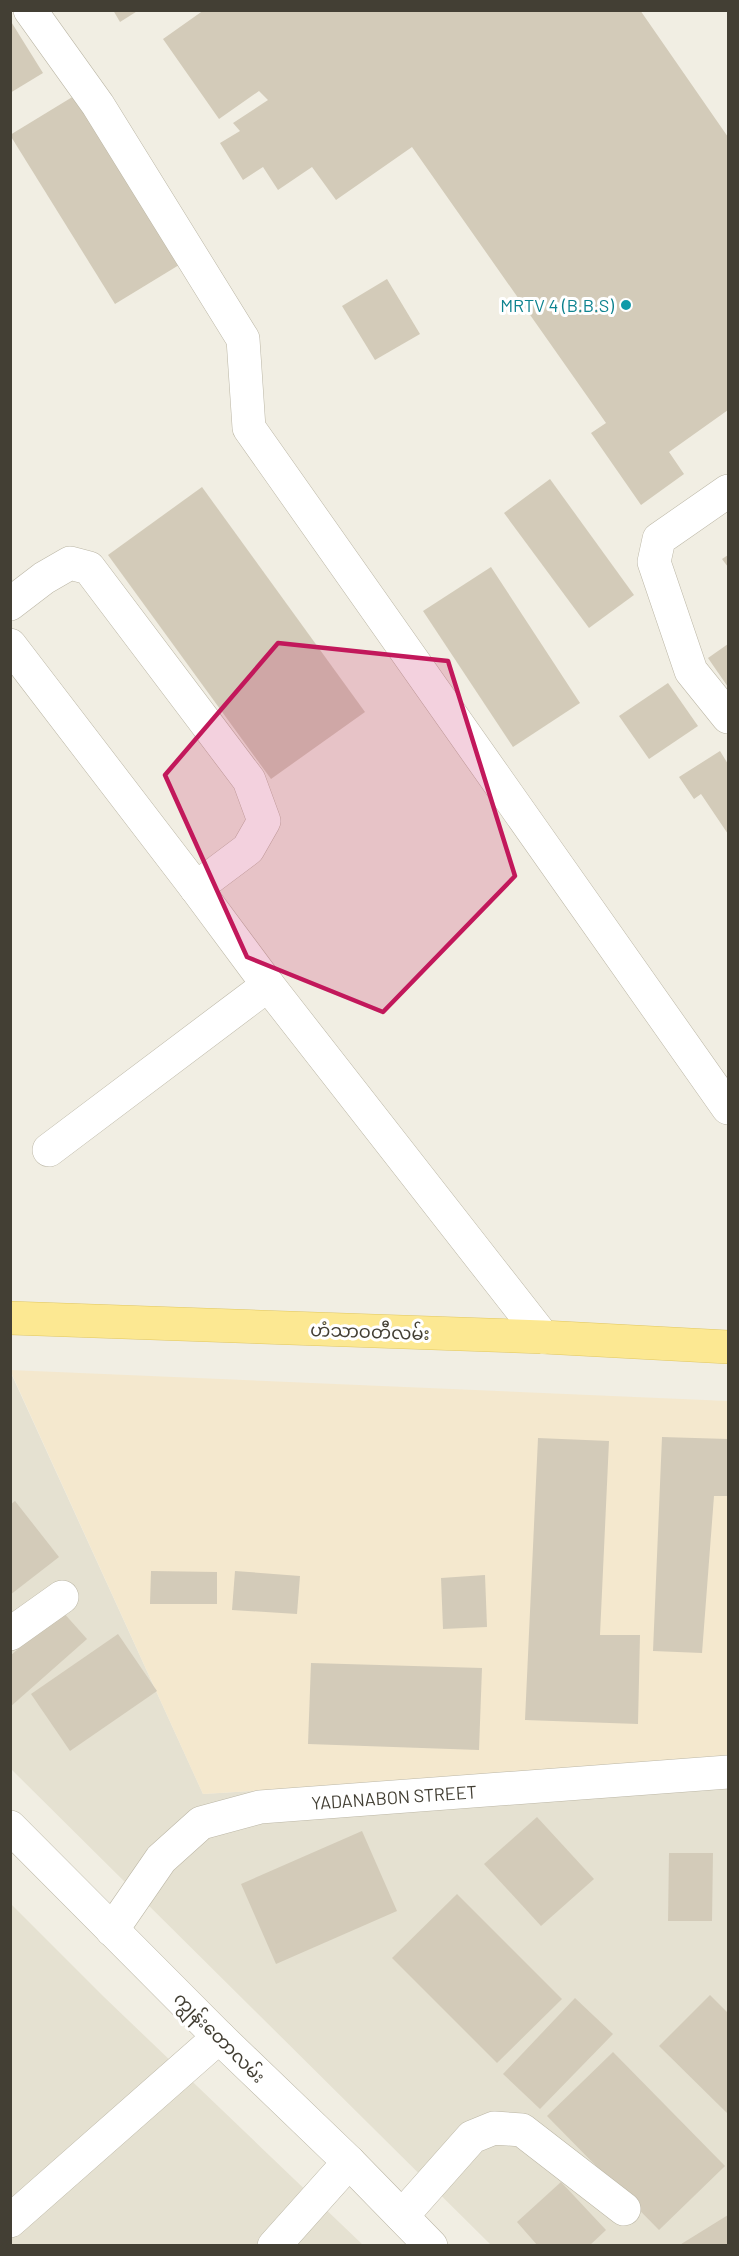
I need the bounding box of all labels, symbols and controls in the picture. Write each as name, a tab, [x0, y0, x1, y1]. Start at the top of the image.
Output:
place label: MRTV 4 (B.B.S)	[500, 294, 614, 316]
marker: MRTV 4 (B.B.S)	[619, 298, 633, 312]
street label: ဟံသာဝတီလမ်း	[310, 1316, 430, 1344]
street label: YADANABON STREET	[310, 1780, 478, 1814]
street label: ကျွန်းတောလမ်း	[165, 1986, 271, 2092]

